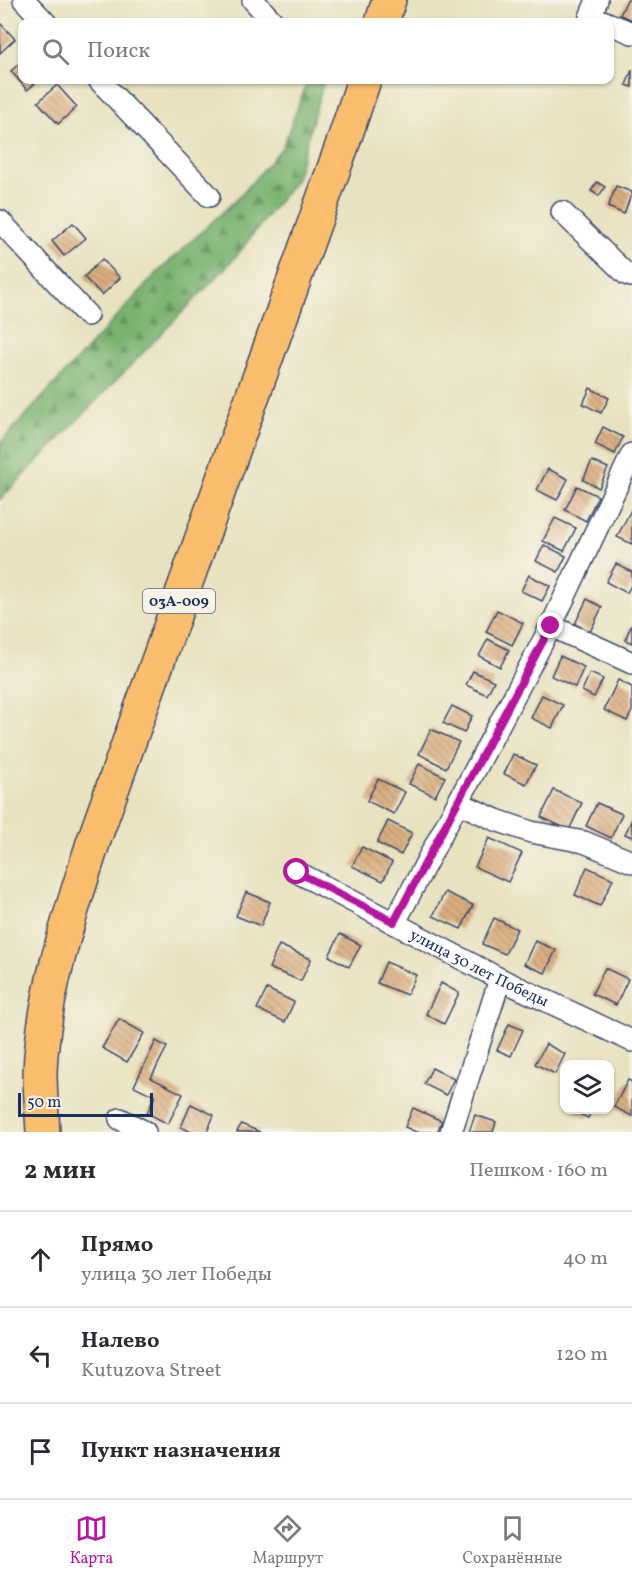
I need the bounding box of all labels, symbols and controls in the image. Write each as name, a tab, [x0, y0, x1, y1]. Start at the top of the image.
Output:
search box	[18, 18, 614, 84]
icon: search	[39, 35, 72, 68]
text: Поиск	[87, 36, 150, 67]
road number: 03А-009	[143, 589, 215, 613]
route end	[537, 612, 563, 638]
route start	[283, 858, 309, 884]
street label: улица 30 лет Победы	[406, 924, 552, 1013]
map controls	[560, 1060, 614, 1114]
button: layers	[560, 1060, 614, 1114]
scale bar	[18, 1090, 153, 1118]
text: 50 m	[27, 1092, 61, 1114]
text: 2 мин	[24, 1153, 96, 1189]
text: Пешком · 160 m	[469, 1157, 608, 1185]
text: Прямо	[81, 1230, 153, 1261]
icon: ahead	[24, 1243, 57, 1276]
text: 40 m	[563, 1245, 608, 1273]
text: улица 30 лет Победы	[81, 1261, 272, 1289]
text: Налево	[81, 1326, 160, 1357]
icon: left	[24, 1339, 57, 1372]
text: 120 m	[556, 1341, 608, 1369]
text: Kutuzova Street	[81, 1357, 222, 1385]
icon: arrive	[24, 1435, 57, 1468]
text: Пункт назначения	[81, 1436, 281, 1467]
tab: Карта	[70, 1512, 113, 1570]
tab: Маршрут	[252, 1512, 323, 1570]
tab: Сохранённые	[462, 1512, 562, 1570]

